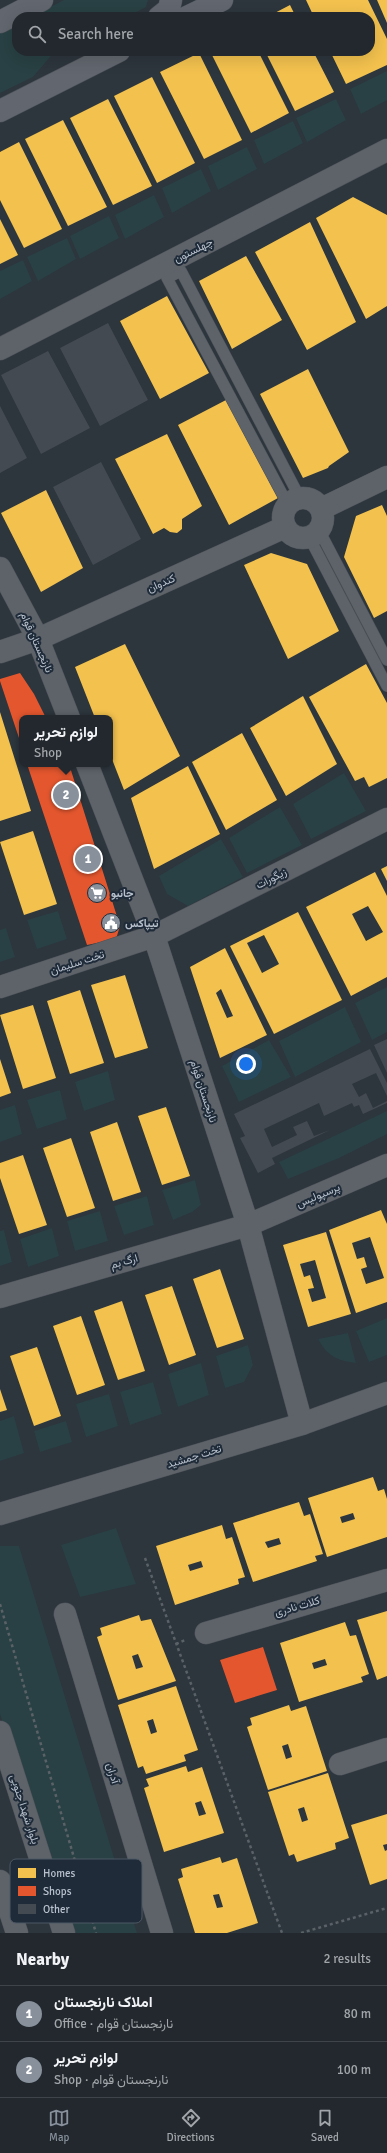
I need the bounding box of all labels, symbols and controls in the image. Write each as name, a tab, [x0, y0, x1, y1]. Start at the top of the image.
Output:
search box	[12, 12, 375, 56]
icon: search	[26, 23, 48, 45]
text: Search here	[58, 25, 134, 43]
street label: چهلستون	[172, 235, 215, 267]
street label: کندوان	[145, 572, 177, 595]
street label: نارنجستان قوام	[16, 610, 56, 675]
popup	[19, 715, 113, 767]
text: لوازم تحریر	[34, 723, 98, 741]
text: Shop	[34, 745, 62, 761]
pin: 2	[53, 780, 79, 810]
pin: 1	[75, 844, 101, 874]
street label: زیگورات	[254, 865, 289, 892]
supermarket icon: جانبو	[86, 882, 108, 904]
place label: جانبو	[111, 887, 134, 900]
public building icon: تیپاکس	[100, 912, 122, 934]
place label: تیپاکس	[125, 917, 159, 931]
street label: تخت سلیمان	[48, 947, 107, 977]
your location	[236, 1054, 256, 1074]
street label: نارنجستان قوام	[186, 1058, 220, 1124]
street label: پرسپولیس	[294, 1180, 343, 1211]
street label: ارگ بم	[109, 1251, 139, 1272]
street label: تخت جمشید	[165, 1442, 224, 1471]
street label: کلات نادری	[273, 1594, 321, 1619]
street label: آدران	[103, 1761, 122, 1786]
street label: بلوار شهدا جنوبی	[7, 1773, 42, 1846]
legend	[10, 1859, 142, 1923]
text: Homes	[43, 1867, 75, 1880]
text: Shops	[43, 1885, 72, 1898]
text: Other	[43, 1903, 70, 1916]
text: Nearby	[16, 1949, 69, 1970]
text: 2 results	[323, 1951, 371, 1967]
text: املاک نارنجستان	[54, 1993, 153, 2011]
text: 1	[25, 2006, 33, 2022]
text: 80 m	[344, 2006, 371, 2022]
text: Office · نارنجستان قوام	[54, 2016, 173, 2032]
text: لوازم تحریر	[54, 2049, 118, 2067]
text: 2	[25, 2062, 33, 2078]
text: 100 m	[337, 2062, 371, 2078]
text: Shop · نارنجستان قوام	[54, 2072, 168, 2088]
tab: Map	[48, 2107, 70, 2144]
tab: Directions	[167, 2107, 215, 2144]
tab: Saved	[311, 2107, 339, 2144]

